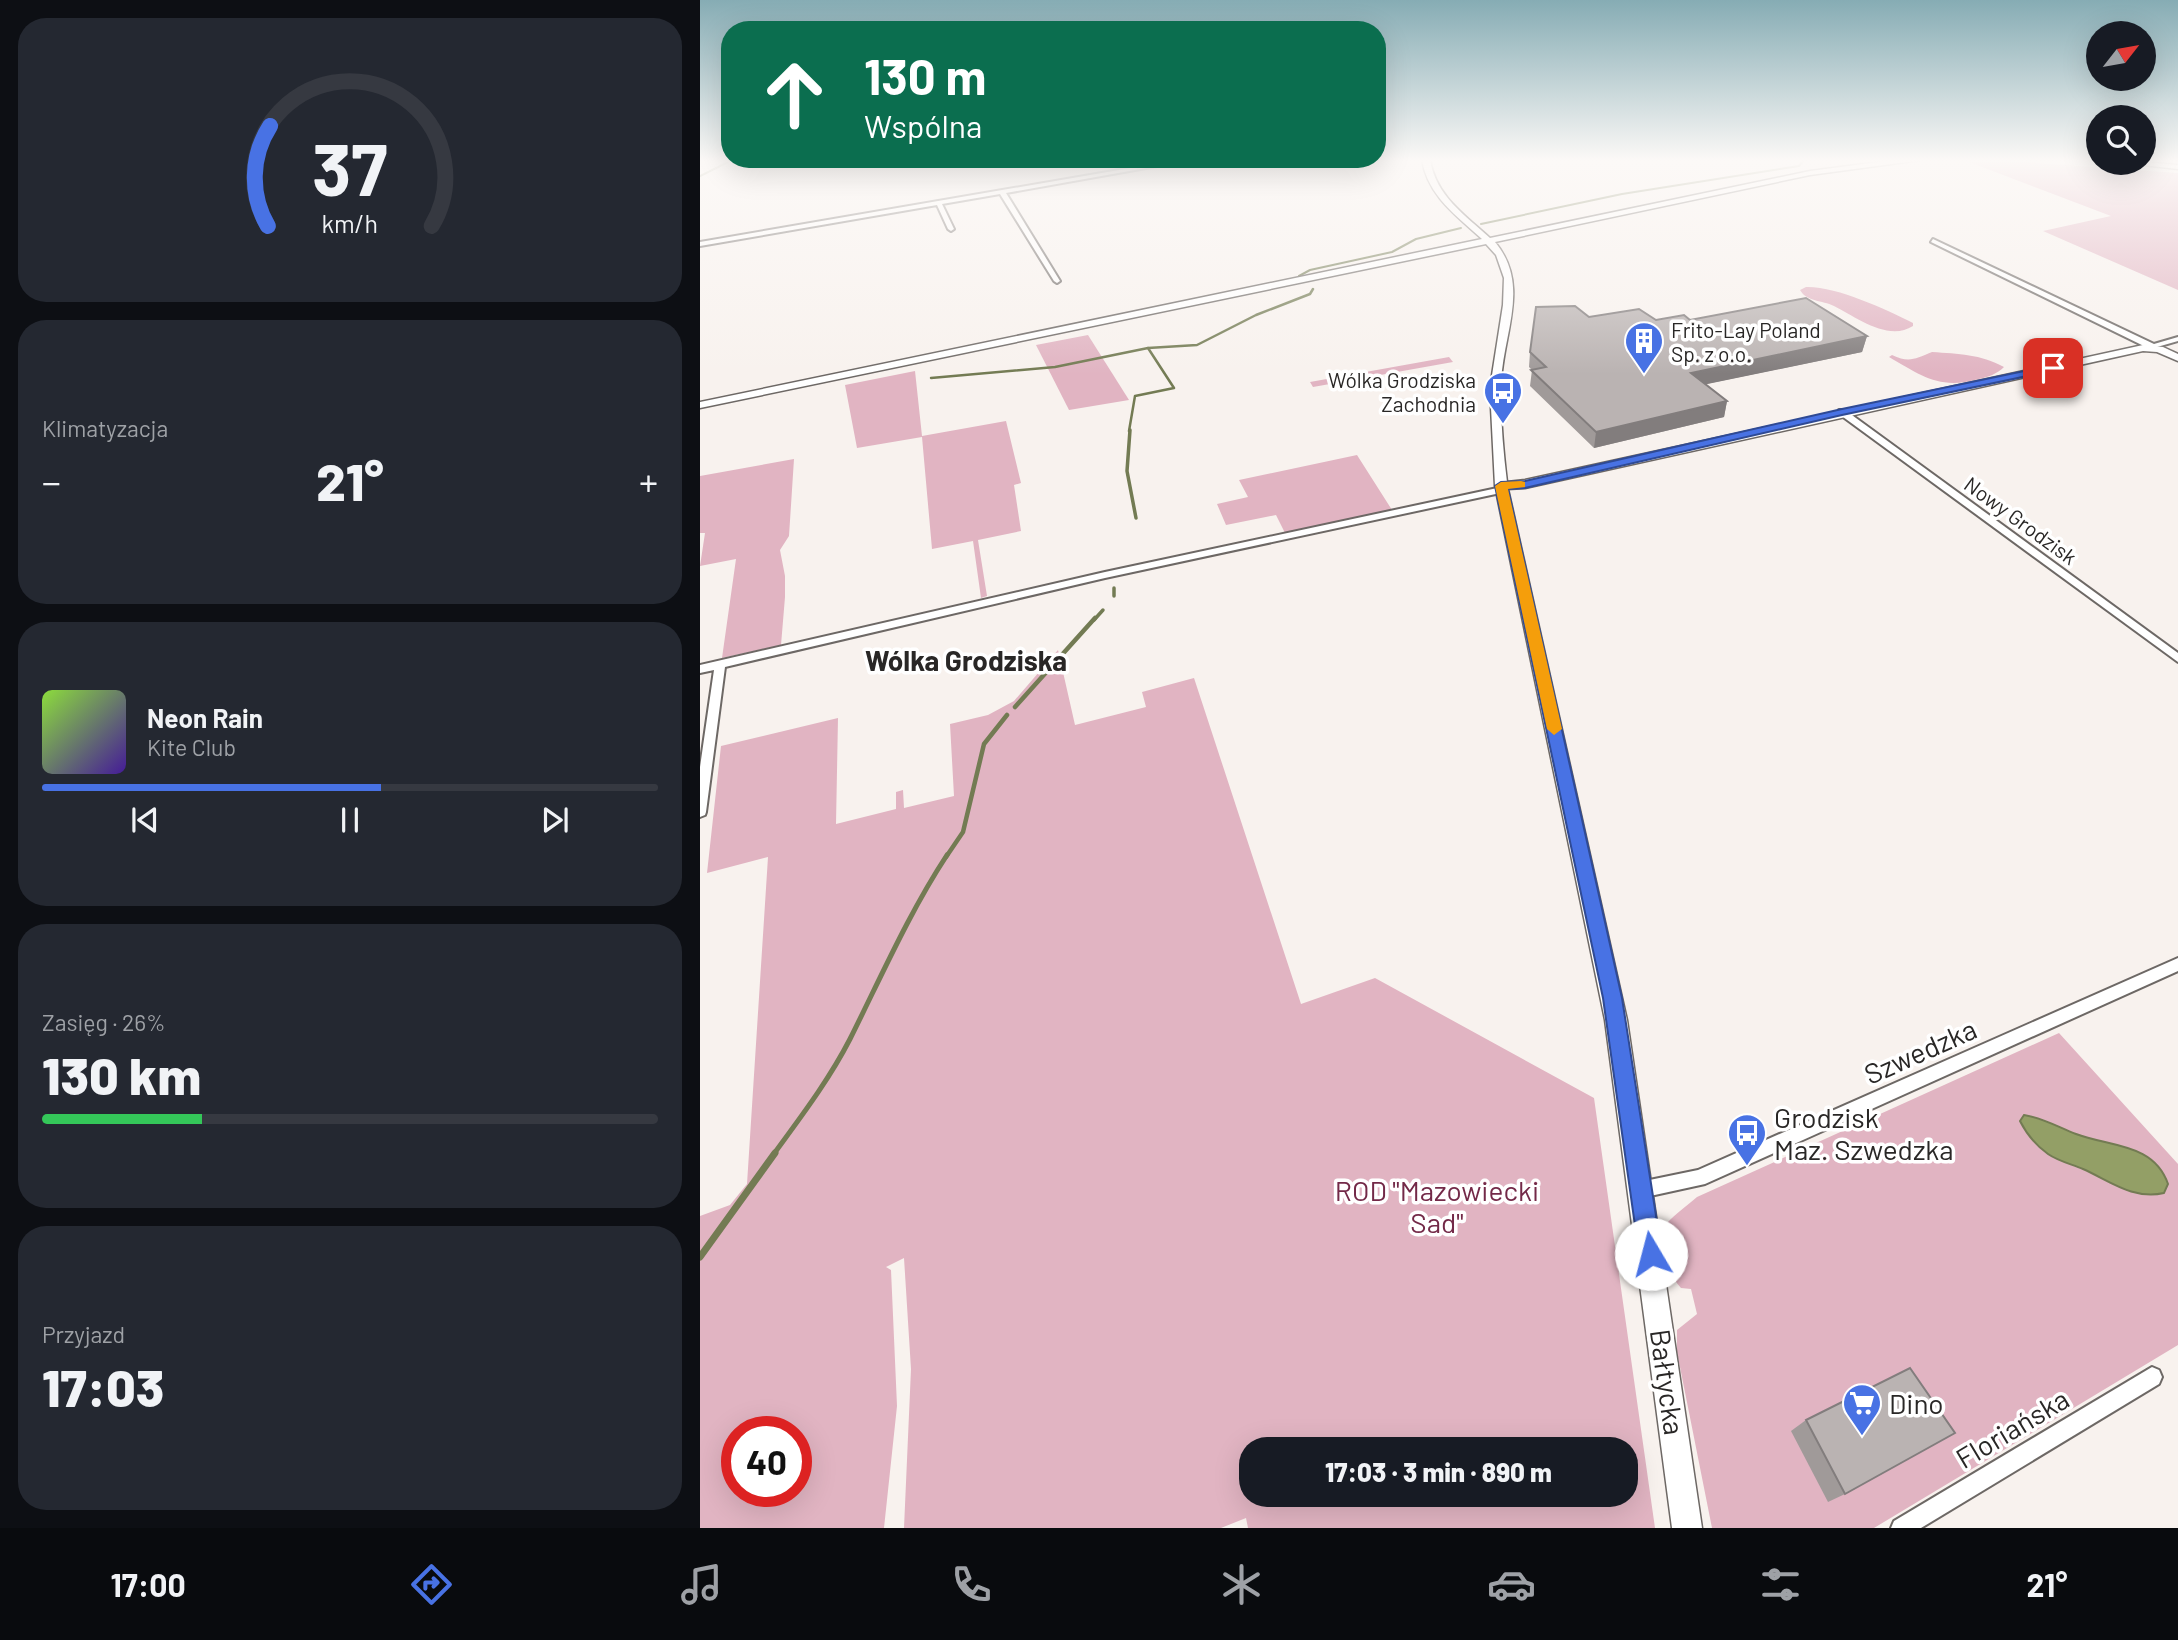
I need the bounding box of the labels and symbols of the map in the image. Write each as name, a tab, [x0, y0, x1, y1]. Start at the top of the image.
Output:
north arrow	[2086, 21, 2156, 91]
place label: Frito-Lay Poland Sp. z o.o.	[1671, 317, 1821, 366]
building icon: Frito-Lay Poland Sp. z o.o.	[1623, 320, 1665, 375]
pin	[2023, 338, 2083, 398]
place label: Wólka Grodziska Zachodnia	[1328, 367, 1476, 416]
bus stop icon: Wólka Grodziska Zachodnia	[1482, 370, 1524, 425]
street label: Nowy Grodzisk	[1960, 471, 2082, 569]
district label: Wólka Grodziska	[865, 643, 1067, 677]
street label: Szwedzka	[1859, 1011, 1981, 1091]
place label: Grodzisk Maz. Szwedzka	[1774, 1100, 1953, 1166]
bus stop icon: Grodzisk Maz. Szwedzka	[1726, 1112, 1768, 1167]
park label: ROD "Mazowiecki Sad"	[1335, 1173, 1539, 1239]
position arrow	[1614, 1217, 1688, 1291]
street label: Bałtycka	[1644, 1327, 1692, 1437]
street label: Floriańska	[1949, 1381, 2075, 1475]
supermarket icon: Dino	[1841, 1382, 1883, 1437]
place label: Dino	[1889, 1386, 1944, 1420]
speed limit sign: 40	[721, 1416, 812, 1507]

